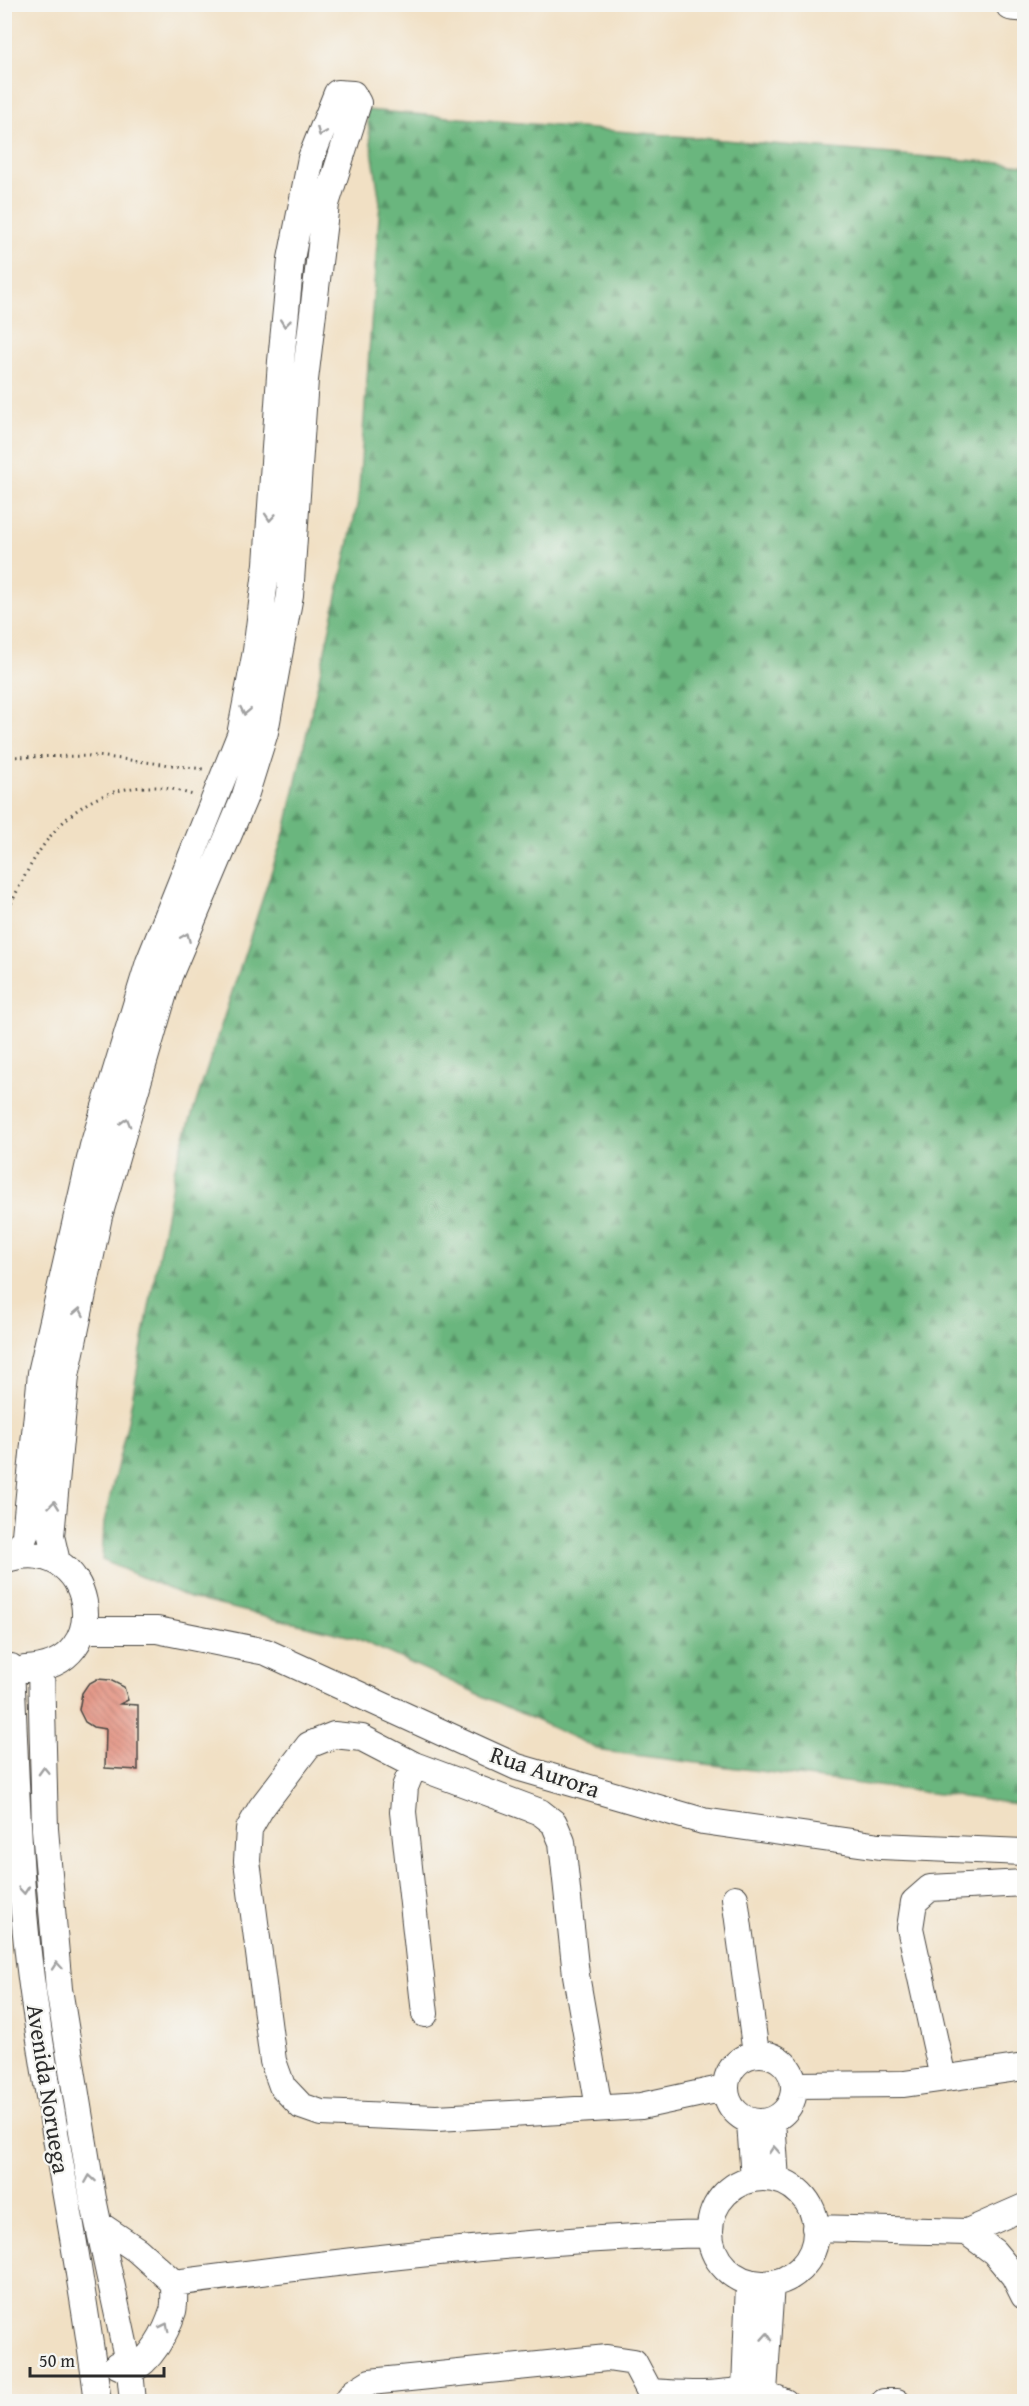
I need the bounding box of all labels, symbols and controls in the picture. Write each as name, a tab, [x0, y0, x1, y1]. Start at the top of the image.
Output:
one-way arrow	[316, 126, 328, 137]
one-way arrow	[279, 319, 291, 328]
one-way arrow	[264, 513, 277, 522]
one-way arrow	[239, 706, 251, 715]
one-way arrow	[179, 932, 191, 943]
one-way arrow	[119, 1117, 131, 1128]
one-way arrow	[72, 1307, 85, 1317]
one-way arrow	[47, 1500, 60, 1509]
street label: Rua Aurora	[486, 1736, 605, 1807]
one-way arrow	[37, 1767, 50, 1776]
one-way arrow	[17, 1885, 30, 1894]
one-way arrow	[51, 1961, 64, 1970]
street label: Avenida Noruega	[18, 2002, 79, 2177]
one-way arrow	[768, 2146, 781, 2155]
one-way arrow	[84, 2175, 97, 2185]
one-way arrow	[158, 2322, 169, 2333]
one-way arrow	[761, 2333, 774, 2342]
scale bar	[30, 2340, 164, 2378]
text: 50 m	[39, 2347, 75, 2374]

